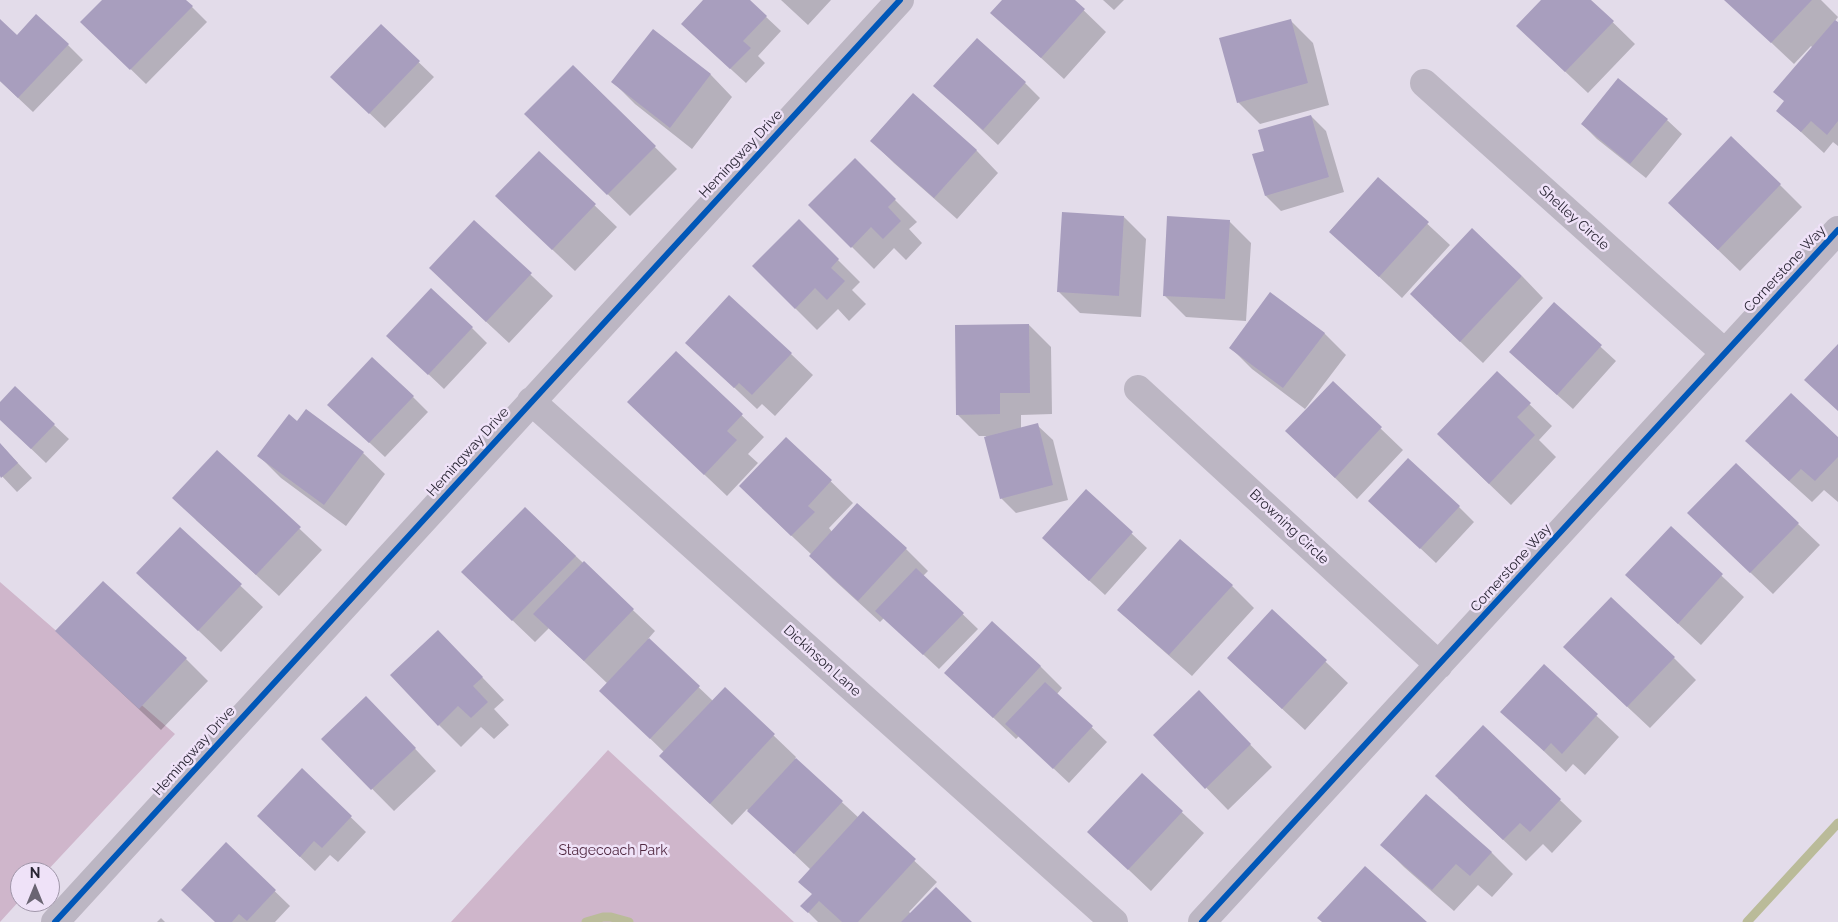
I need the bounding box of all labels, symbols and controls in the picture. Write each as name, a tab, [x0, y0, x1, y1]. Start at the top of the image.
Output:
street label: Hemingway Drive	[696, 106, 786, 202]
street label: Shelley Circle	[1535, 182, 1613, 254]
street label: Cornerstone Way	[1740, 222, 1830, 316]
street label: Hemingway Drive	[424, 404, 512, 500]
street label: Browning Circle	[1246, 486, 1332, 568]
street label: Cornerstone Way	[1467, 521, 1555, 615]
street label: Dickinson Lane	[780, 622, 864, 700]
street label: Hemingway Drive	[150, 703, 238, 799]
park label: Stagecoach Park	[558, 843, 668, 859]
north arrow	[10, 862, 60, 912]
text: N	[30, 865, 40, 881]

